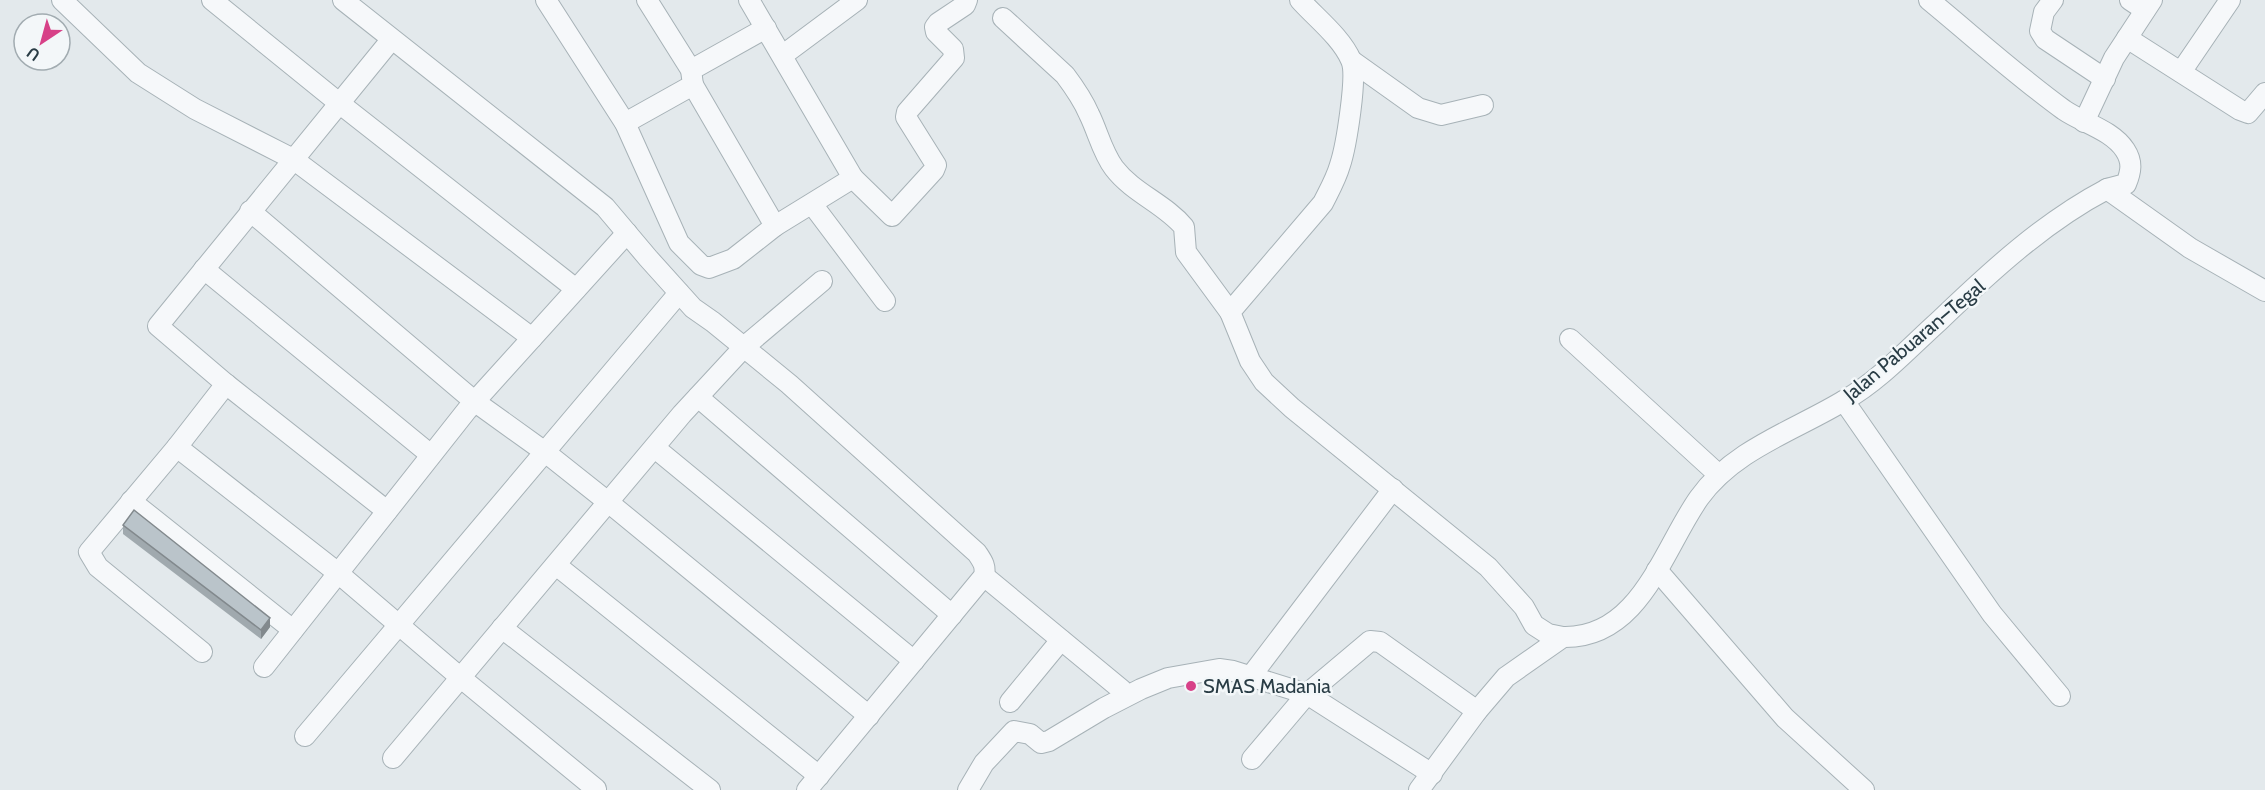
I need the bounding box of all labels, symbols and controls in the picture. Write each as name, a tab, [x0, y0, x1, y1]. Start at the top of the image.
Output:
north arrow	[12, 12, 72, 72]
text: U	[23, 43, 44, 65]
street label: Jalan Pabuaran–Tegal	[1838, 274, 1990, 407]
place label: SMAS Madania	[1203, 674, 1331, 698]
marker: SMAS Madania	[1184, 679, 1198, 693]

